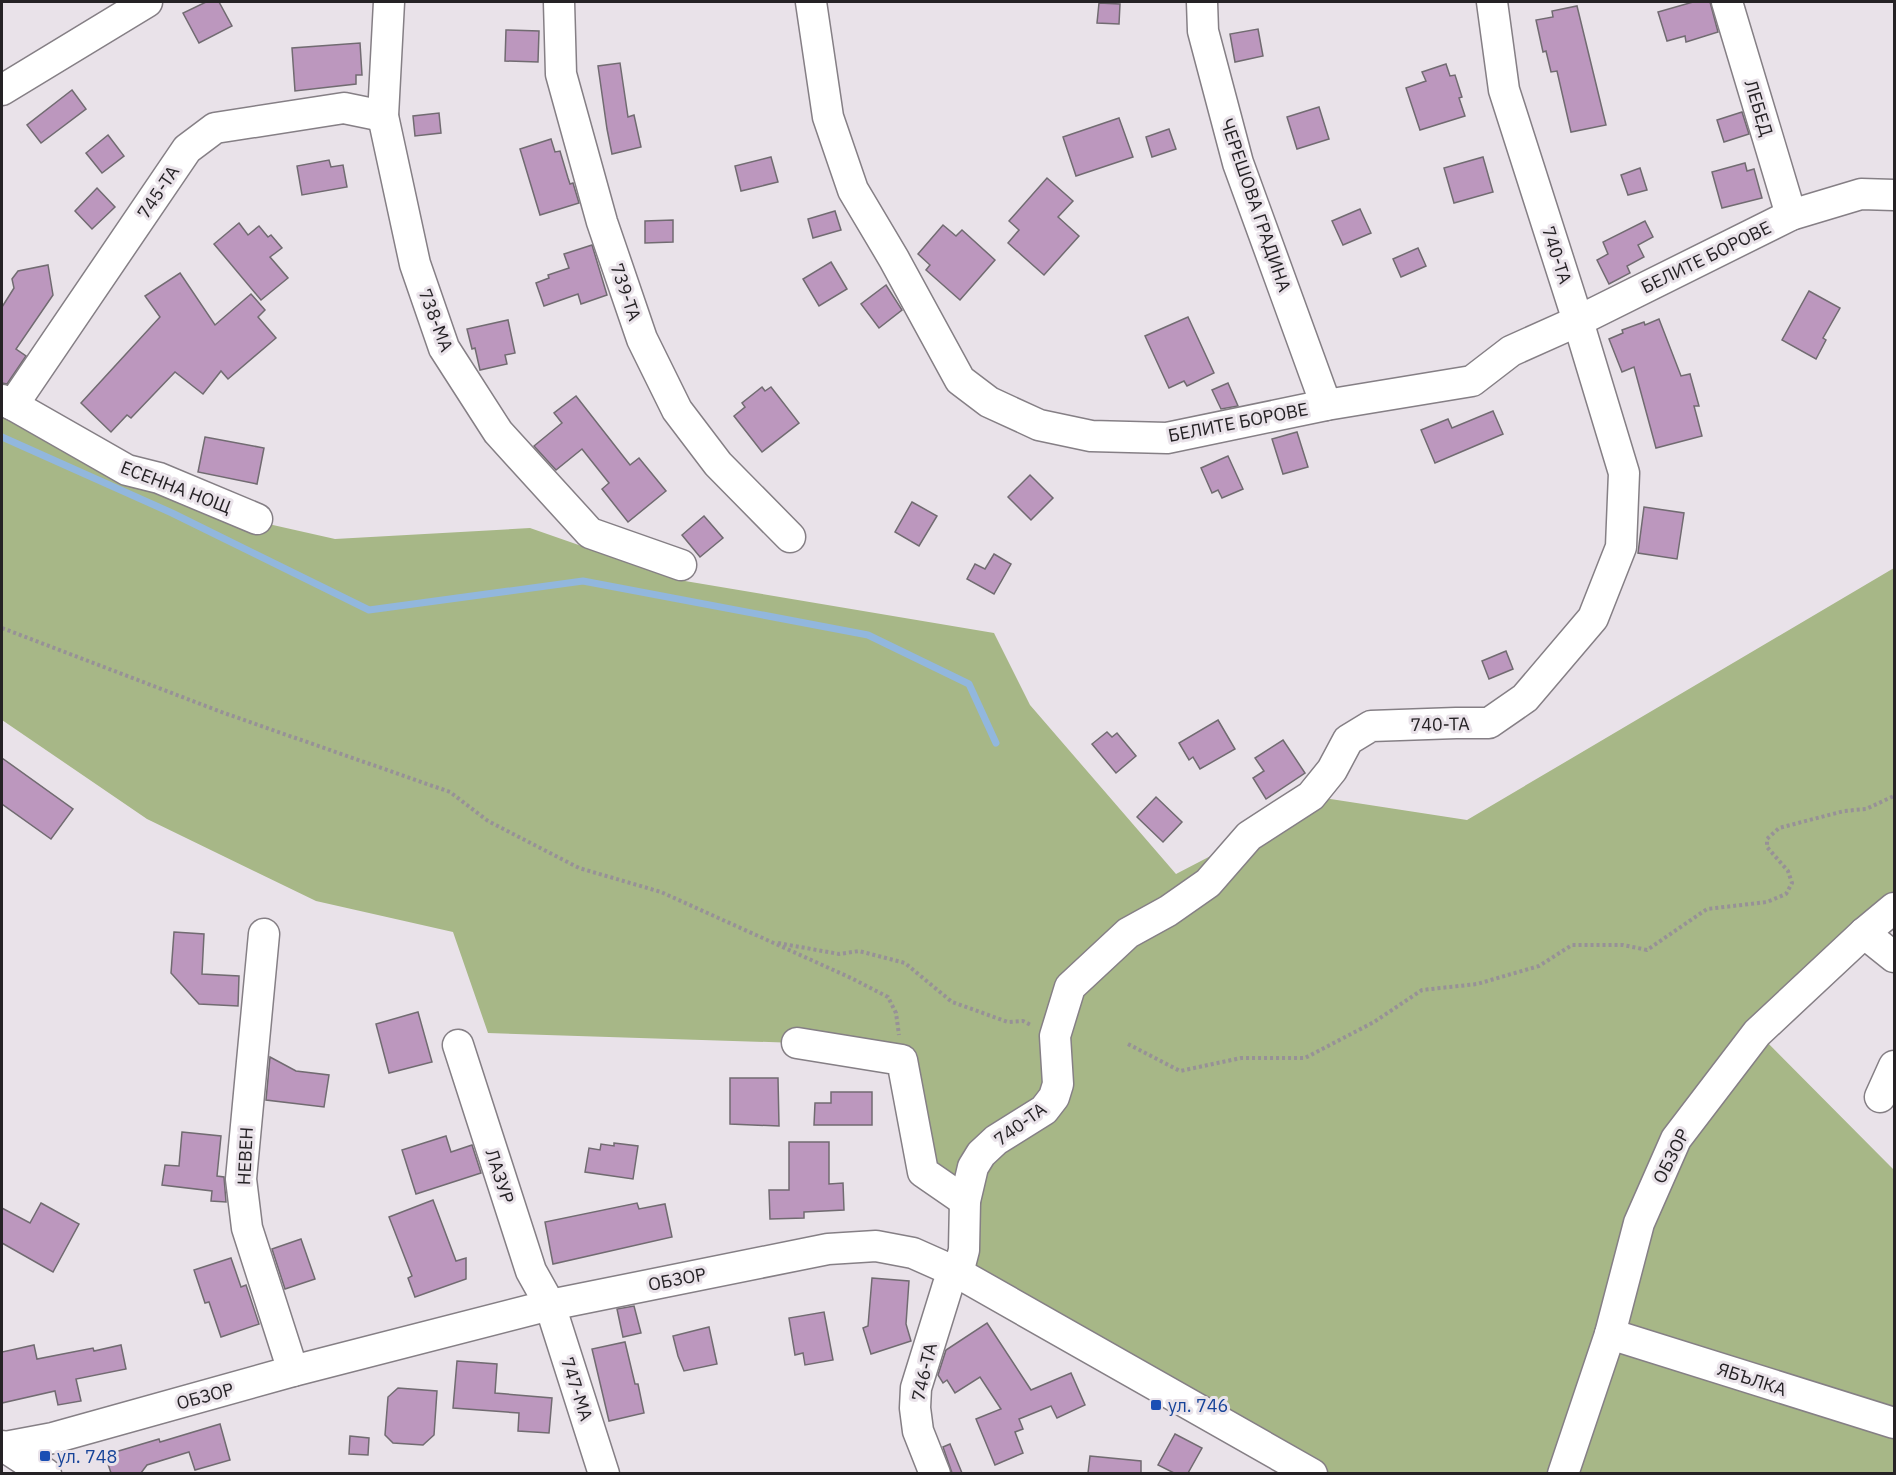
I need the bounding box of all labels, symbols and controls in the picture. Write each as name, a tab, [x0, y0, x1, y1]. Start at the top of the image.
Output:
street label: ЛЕБЕД	[1740, 77, 1778, 139]
street label: ЧЕРЕШОВА ГРАДИНА	[1216, 115, 1297, 295]
street label: 745-ТА	[132, 161, 184, 223]
street label: БЕЛИТЕ БОРОВЕ	[1637, 216, 1775, 298]
street label: 740-ТА	[1537, 223, 1577, 287]
street label: 739-ТА	[605, 260, 647, 324]
street label: 738-МА	[413, 285, 459, 355]
street label: БЕЛИТЕ БОРОВЕ	[1166, 397, 1310, 447]
street label: ЕСЕННА НОЩ	[117, 455, 235, 519]
street label: 740-ТА	[1410, 712, 1470, 736]
street label: 740-ТА	[989, 1097, 1051, 1151]
street label: ОБЗОР	[1648, 1125, 1695, 1187]
street label: НЕВЕН	[232, 1126, 258, 1186]
street label: ЛАЗУР	[480, 1146, 520, 1206]
street label: ОБЗОР	[646, 1262, 708, 1296]
street label: 746-ТА	[906, 1340, 942, 1404]
street label: 747-МА	[556, 1354, 598, 1424]
street label: ЯБЪЛКА	[1714, 1357, 1790, 1401]
street label: ОБЗОР	[174, 1377, 236, 1415]
place label: ул. 746	[1168, 1394, 1228, 1417]
marker: ул. 746	[1149, 1398, 1163, 1412]
place label: ул. 748	[57, 1445, 117, 1468]
marker: ул. 748	[38, 1449, 52, 1463]

